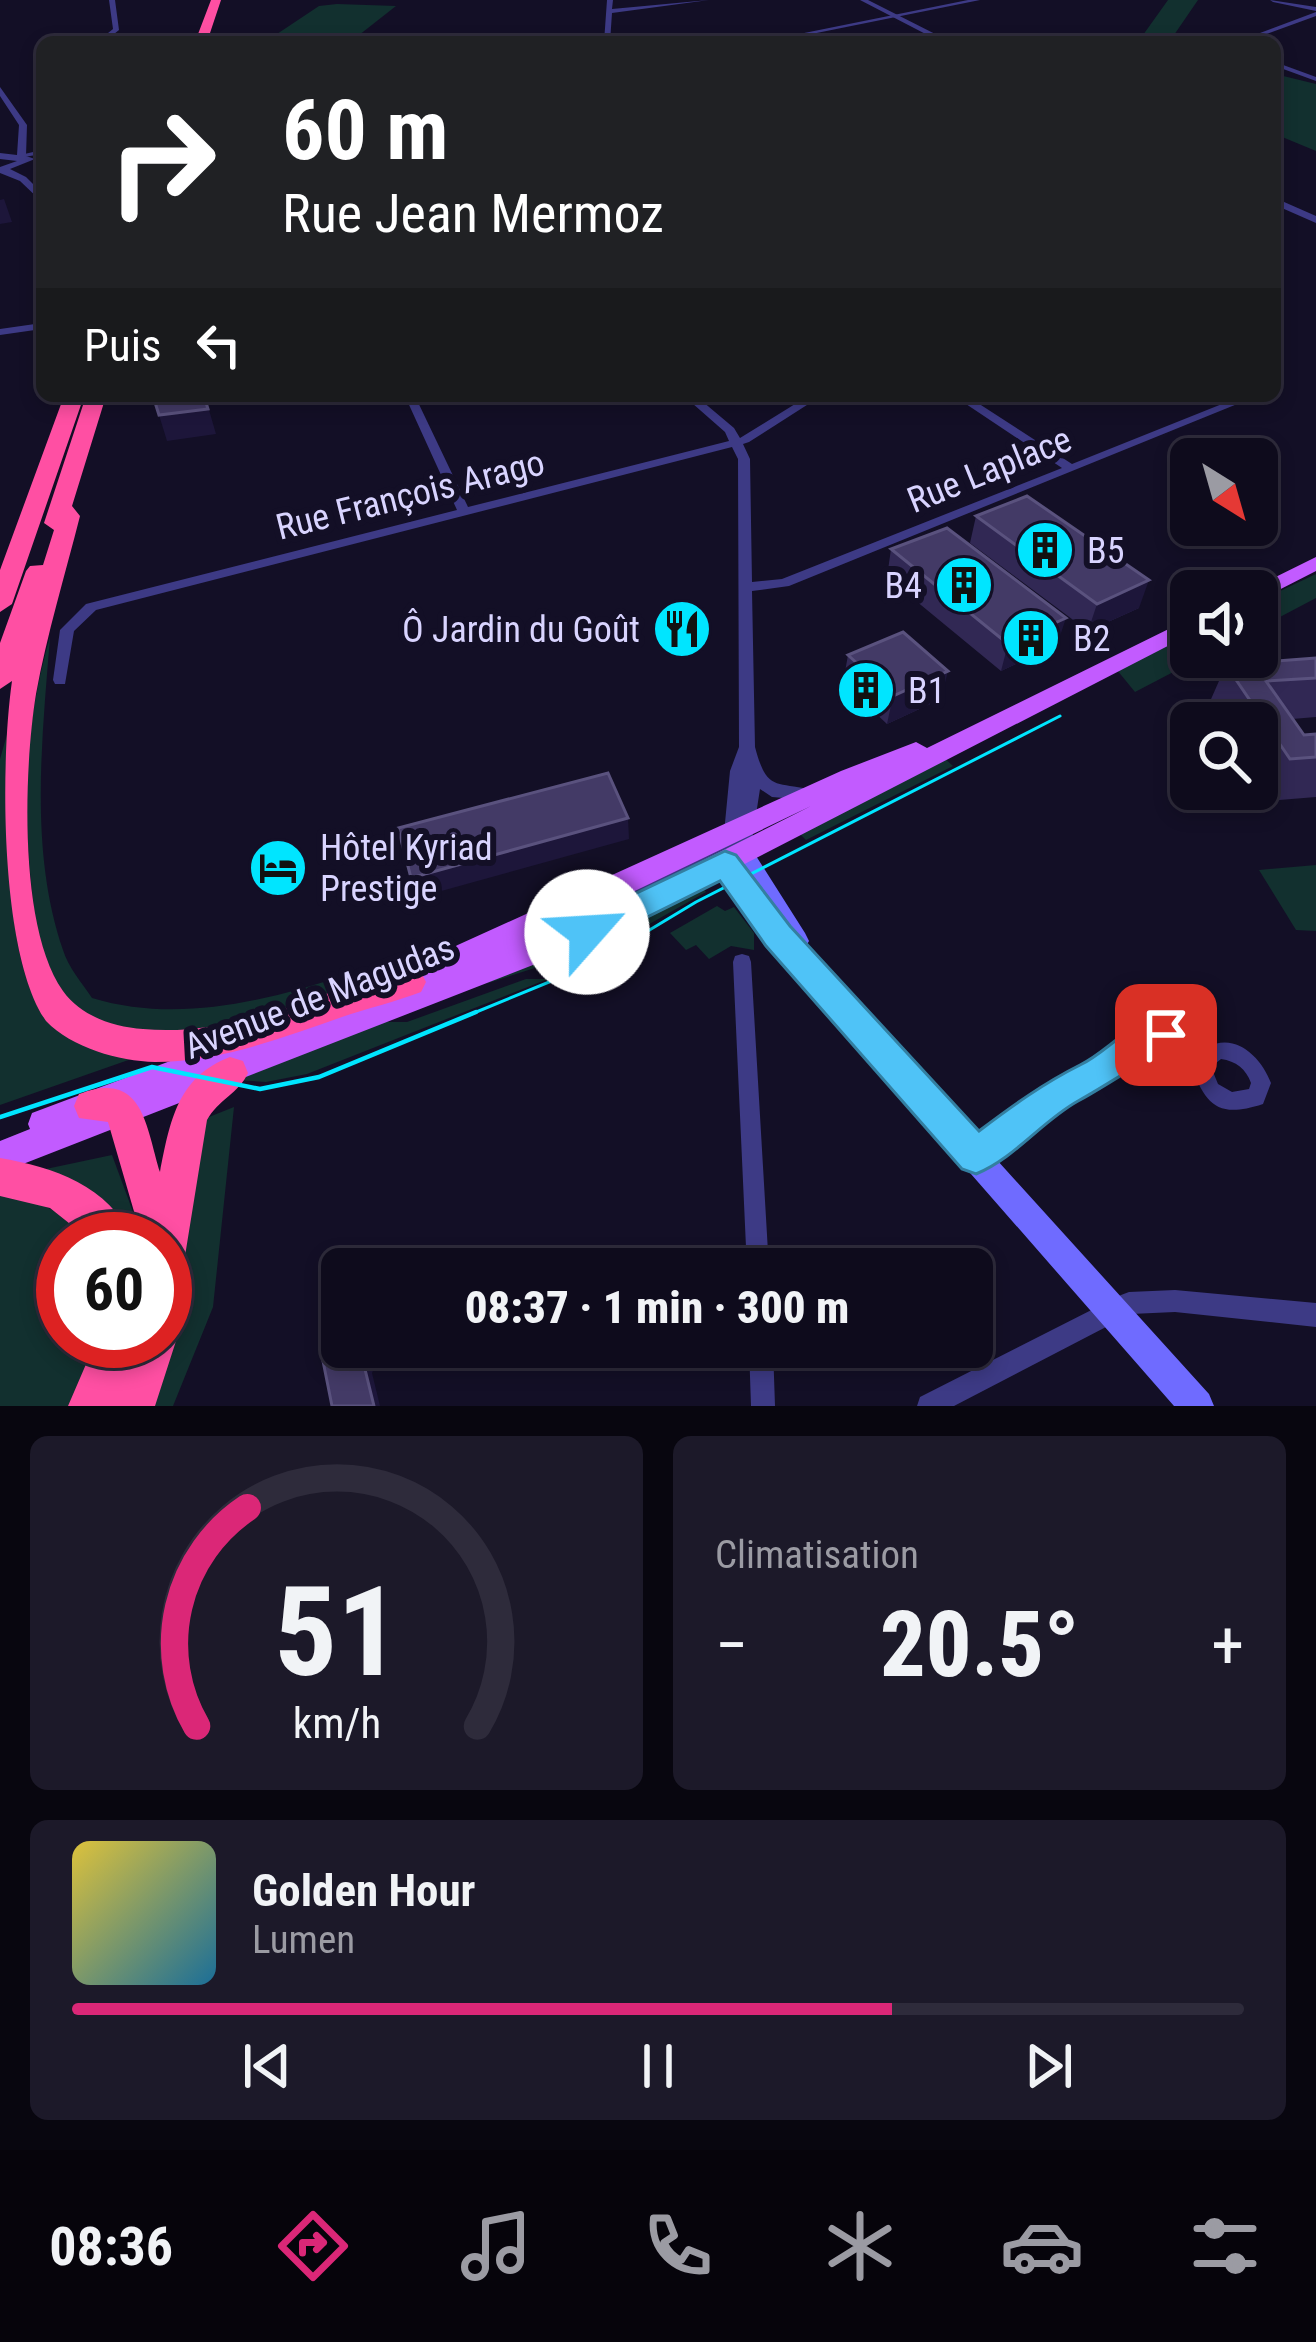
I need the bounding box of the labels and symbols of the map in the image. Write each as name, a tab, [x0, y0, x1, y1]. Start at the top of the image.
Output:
street label: Rue Laplace	[901, 418, 1077, 522]
north arrow	[1170, 438, 1278, 546]
street label: Rue François Arago	[272, 441, 549, 549]
building icon: B5	[1014, 519, 1076, 581]
place label: B5	[1087, 530, 1124, 572]
building icon: B4	[933, 554, 995, 616]
place label: B4	[885, 565, 922, 607]
restaurant icon: Ô Jardin du Goût	[651, 598, 713, 660]
building icon: B2	[1000, 607, 1062, 669]
place label: Ô Jardin du Goût	[402, 608, 640, 651]
place label: B2	[1073, 618, 1110, 660]
building icon: B1	[835, 659, 897, 721]
place label: B1	[908, 670, 945, 712]
place label: Hôtel Kyriad Prestige	[320, 827, 493, 910]
hotel icon: Hôtel Kyriad Prestige	[247, 837, 309, 899]
position arrow	[524, 869, 650, 995]
street label: Avenue de Magudas	[178, 926, 460, 1068]
pin	[1115, 984, 1217, 1086]
speed limit sign: 60	[36, 1212, 192, 1368]

